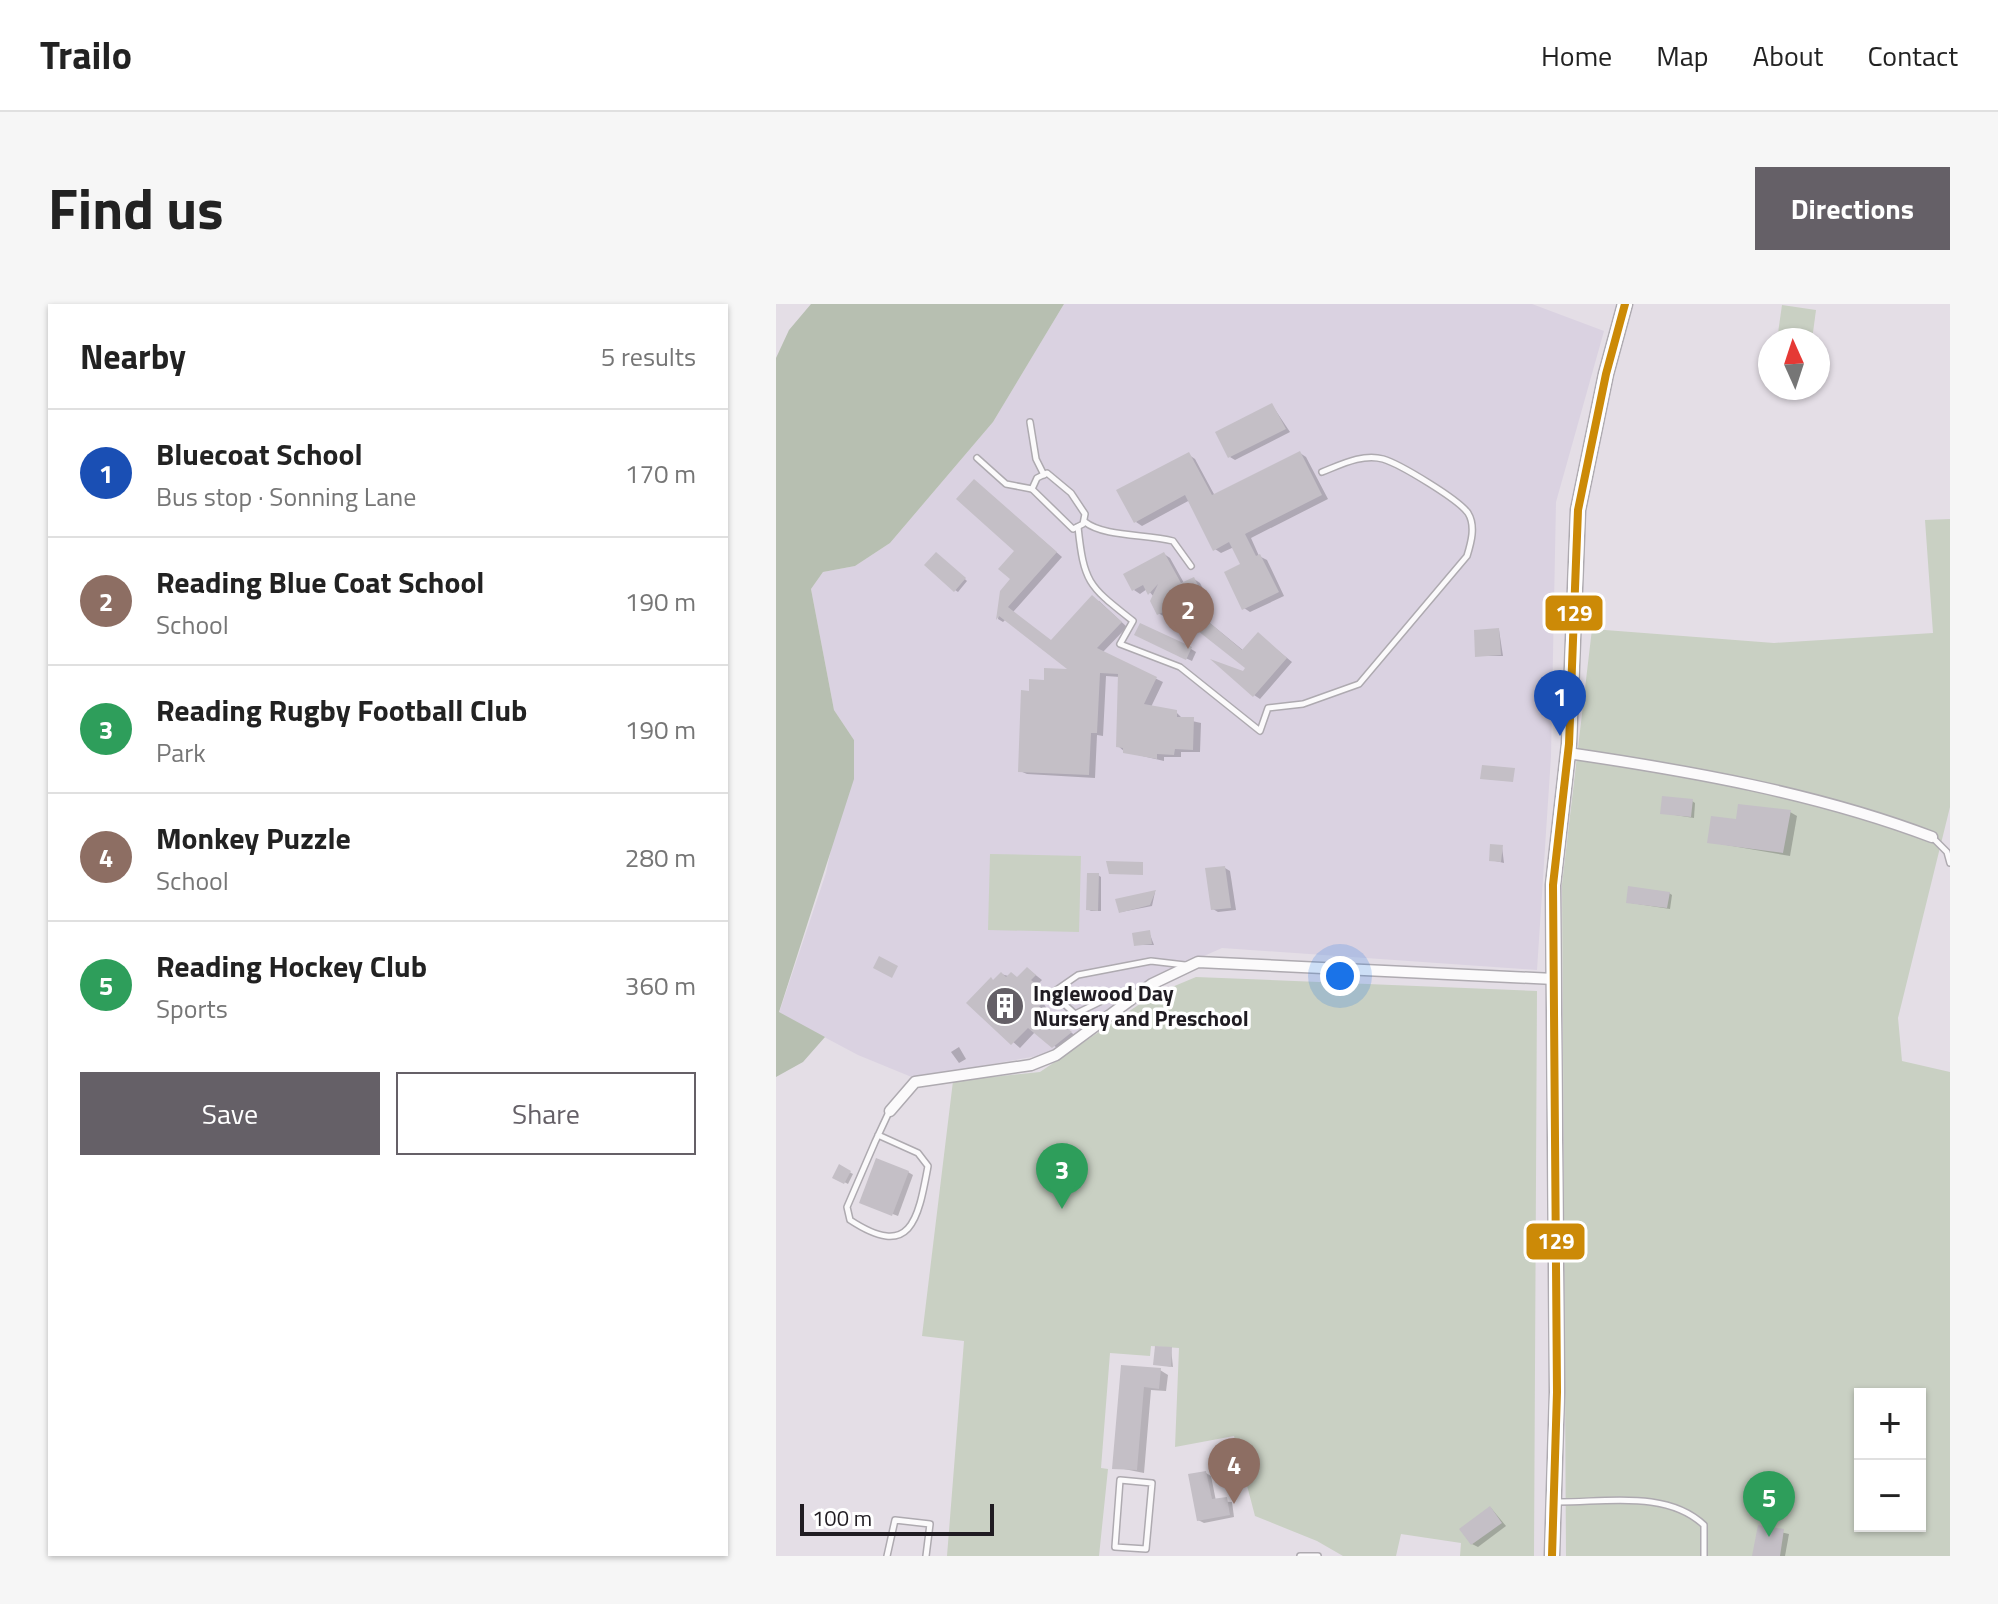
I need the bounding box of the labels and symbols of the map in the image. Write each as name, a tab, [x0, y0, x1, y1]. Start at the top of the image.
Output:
north arrow	[1758, 328, 1830, 400]
pin: 2	[1162, 583, 1214, 649]
line badge: 129	[1544, 594, 1604, 632]
text: 129	[1556, 596, 1592, 630]
pin: 1	[1534, 670, 1586, 736]
your location	[1320, 956, 1360, 996]
place label: Inglewood Day Nursery and Preschool	[1033, 976, 1249, 1035]
building icon: Inglewood Day Nursery and Preschool	[984, 985, 1026, 1027]
pin: 3	[1036, 1143, 1088, 1209]
line badge: 129	[1525, 1222, 1586, 1261]
text: 129	[1538, 1224, 1574, 1258]
pin: 4	[1208, 1438, 1260, 1504]
pin: 5	[1743, 1471, 1795, 1537]
scale bar	[800, 1500, 994, 1536]

